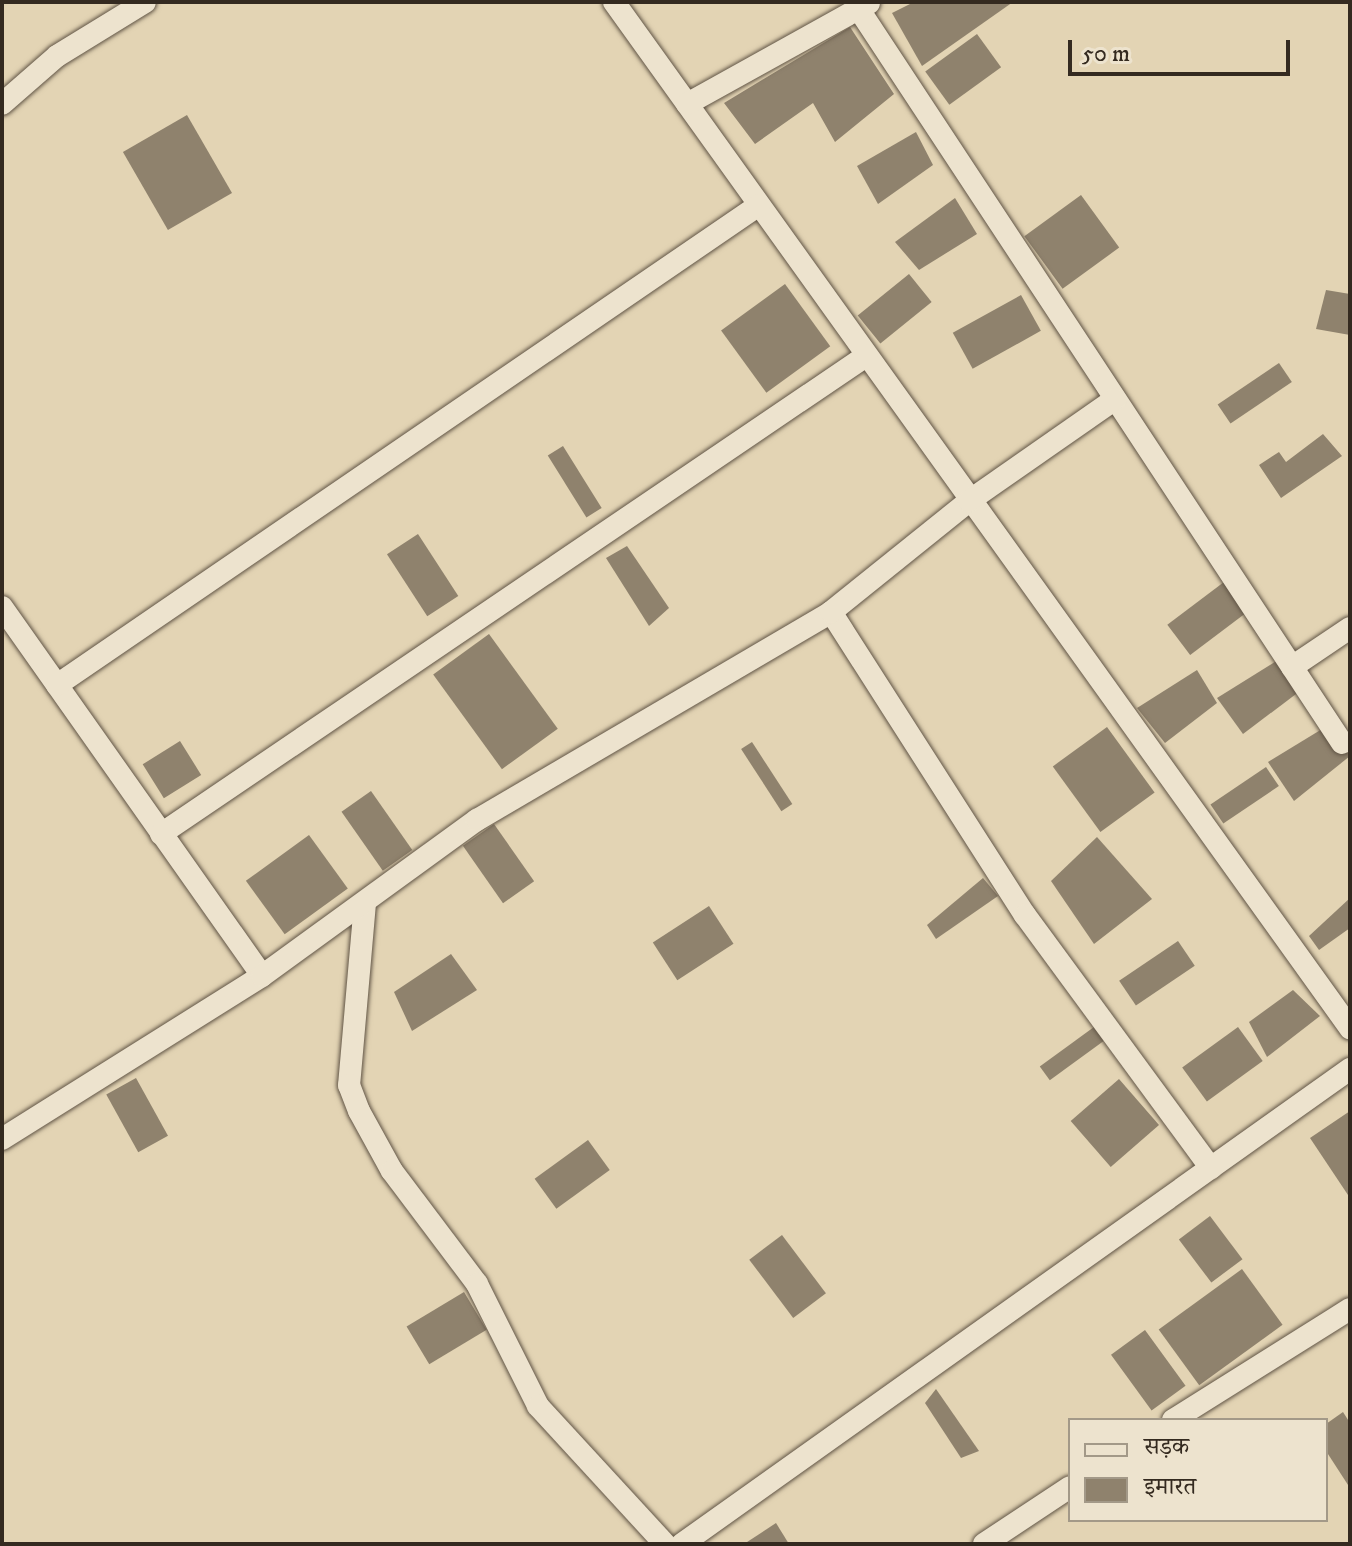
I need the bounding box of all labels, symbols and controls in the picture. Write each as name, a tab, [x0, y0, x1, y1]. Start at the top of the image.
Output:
scale bar	[1072, 24, 1294, 74]
text: 50 m	[1082, 39, 1130, 69]
legend	[1068, 1418, 1328, 1522]
text: सड़क	[1144, 1432, 1189, 1462]
text: इमारत	[1144, 1472, 1196, 1502]

